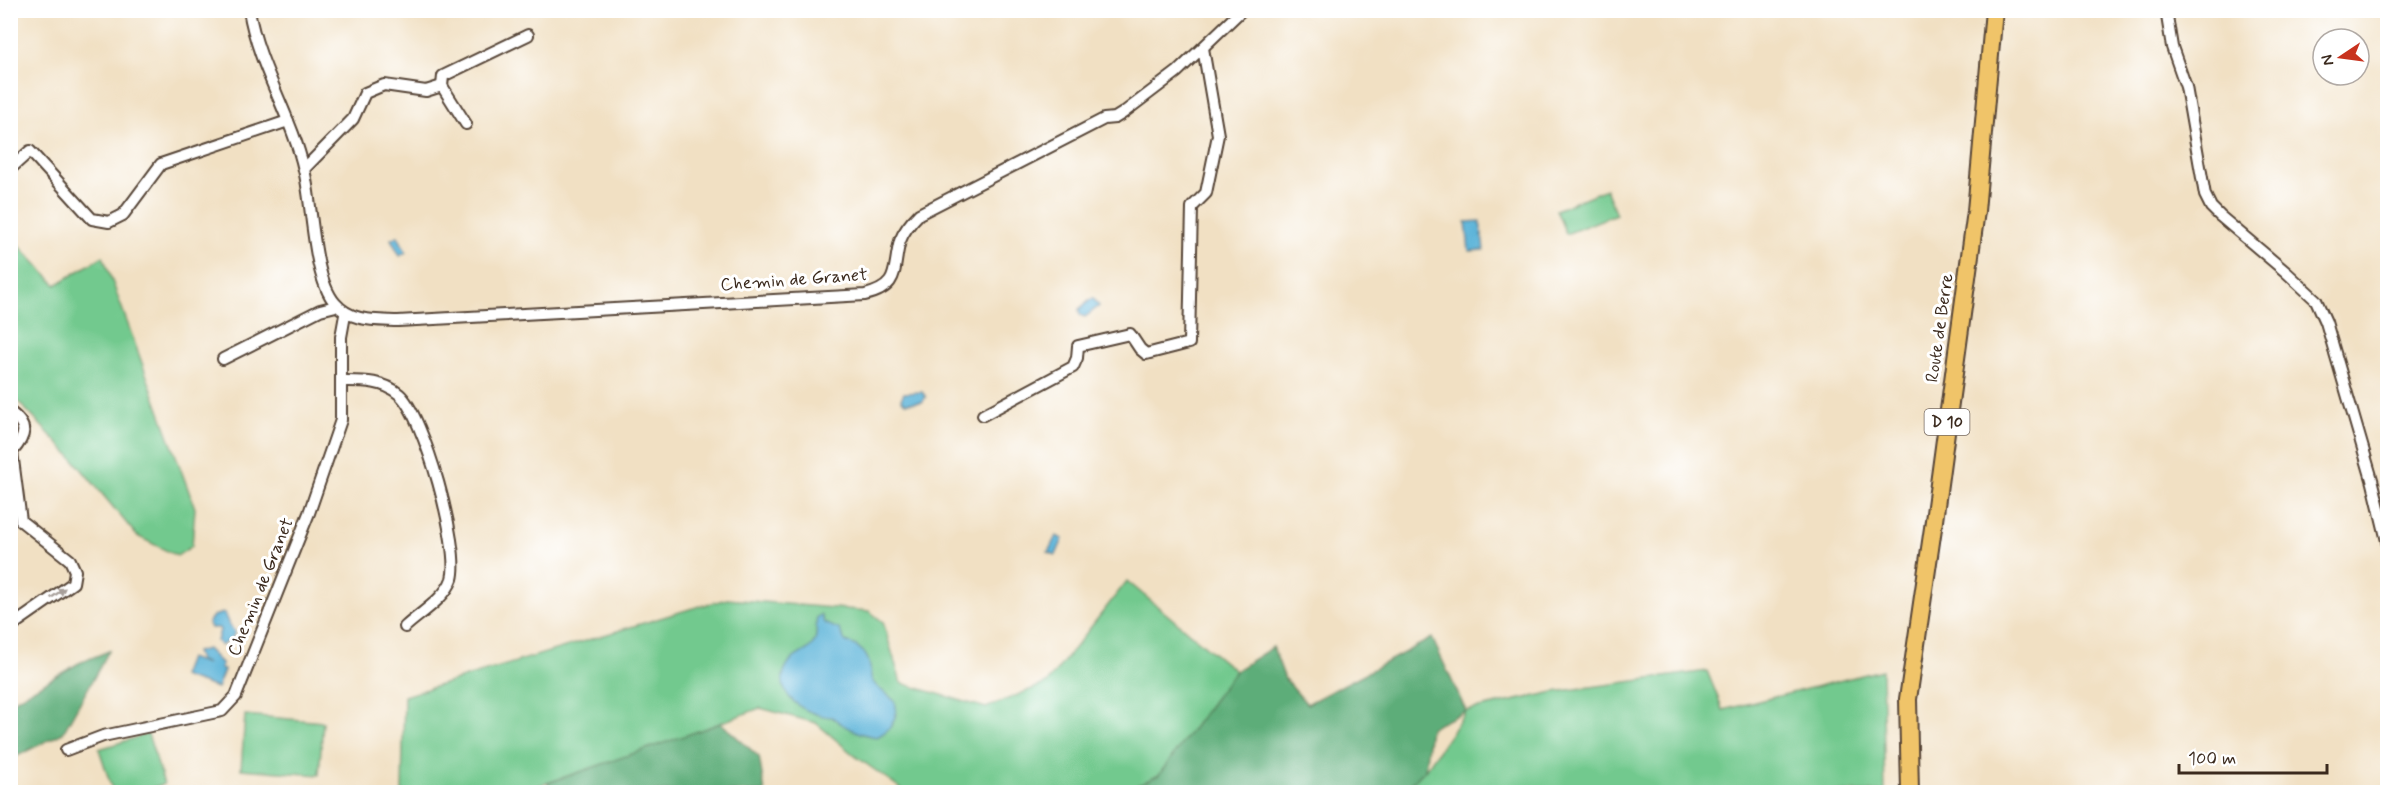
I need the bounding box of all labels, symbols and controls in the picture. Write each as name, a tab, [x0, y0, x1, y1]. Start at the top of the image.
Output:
north arrow	[2311, 27, 2371, 87]
text: N	[2316, 52, 2339, 68]
street label: Chemin de Granet	[720, 263, 868, 297]
street label: Route de Berre	[1920, 272, 1960, 384]
road number: D 10	[1924, 409, 1970, 435]
street label: Chemin de Granet	[222, 514, 300, 660]
one-way arrow	[50, 587, 66, 599]
scale bar	[2179, 737, 2328, 775]
text: 100 m	[2188, 747, 2236, 771]

